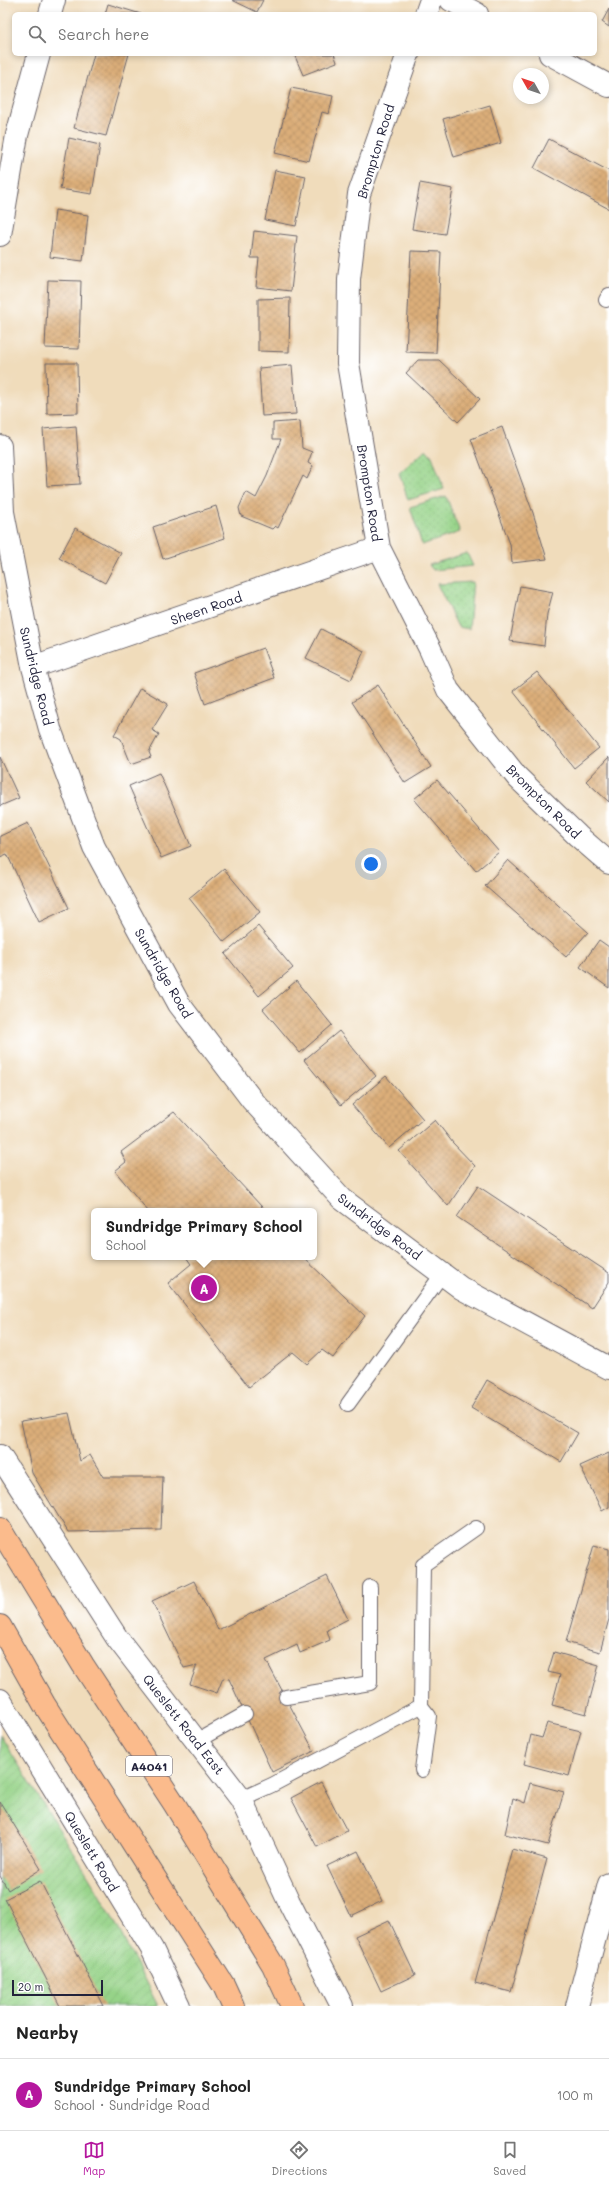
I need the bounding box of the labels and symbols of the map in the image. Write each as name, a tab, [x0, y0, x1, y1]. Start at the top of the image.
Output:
north arrow	[513, 68, 549, 104]
street label: Brompton Road	[353, 102, 397, 200]
street label: Brompton Road	[354, 443, 386, 543]
street label: Sheen Road	[168, 588, 244, 628]
street label: Sundridge Road	[17, 625, 57, 727]
street label: Brompton Road	[503, 760, 585, 842]
your location	[361, 854, 381, 874]
street label: Sundridge Road	[131, 925, 197, 1021]
street label: Sundridge Road	[335, 1189, 425, 1263]
pin: A	[191, 1273, 217, 1303]
street label: Queslett Road East	[140, 1670, 229, 1778]
road number: A4041	[126, 1756, 172, 1776]
street label: Queslett Road	[61, 1808, 123, 1894]
scale bar	[12, 1978, 103, 1997]

